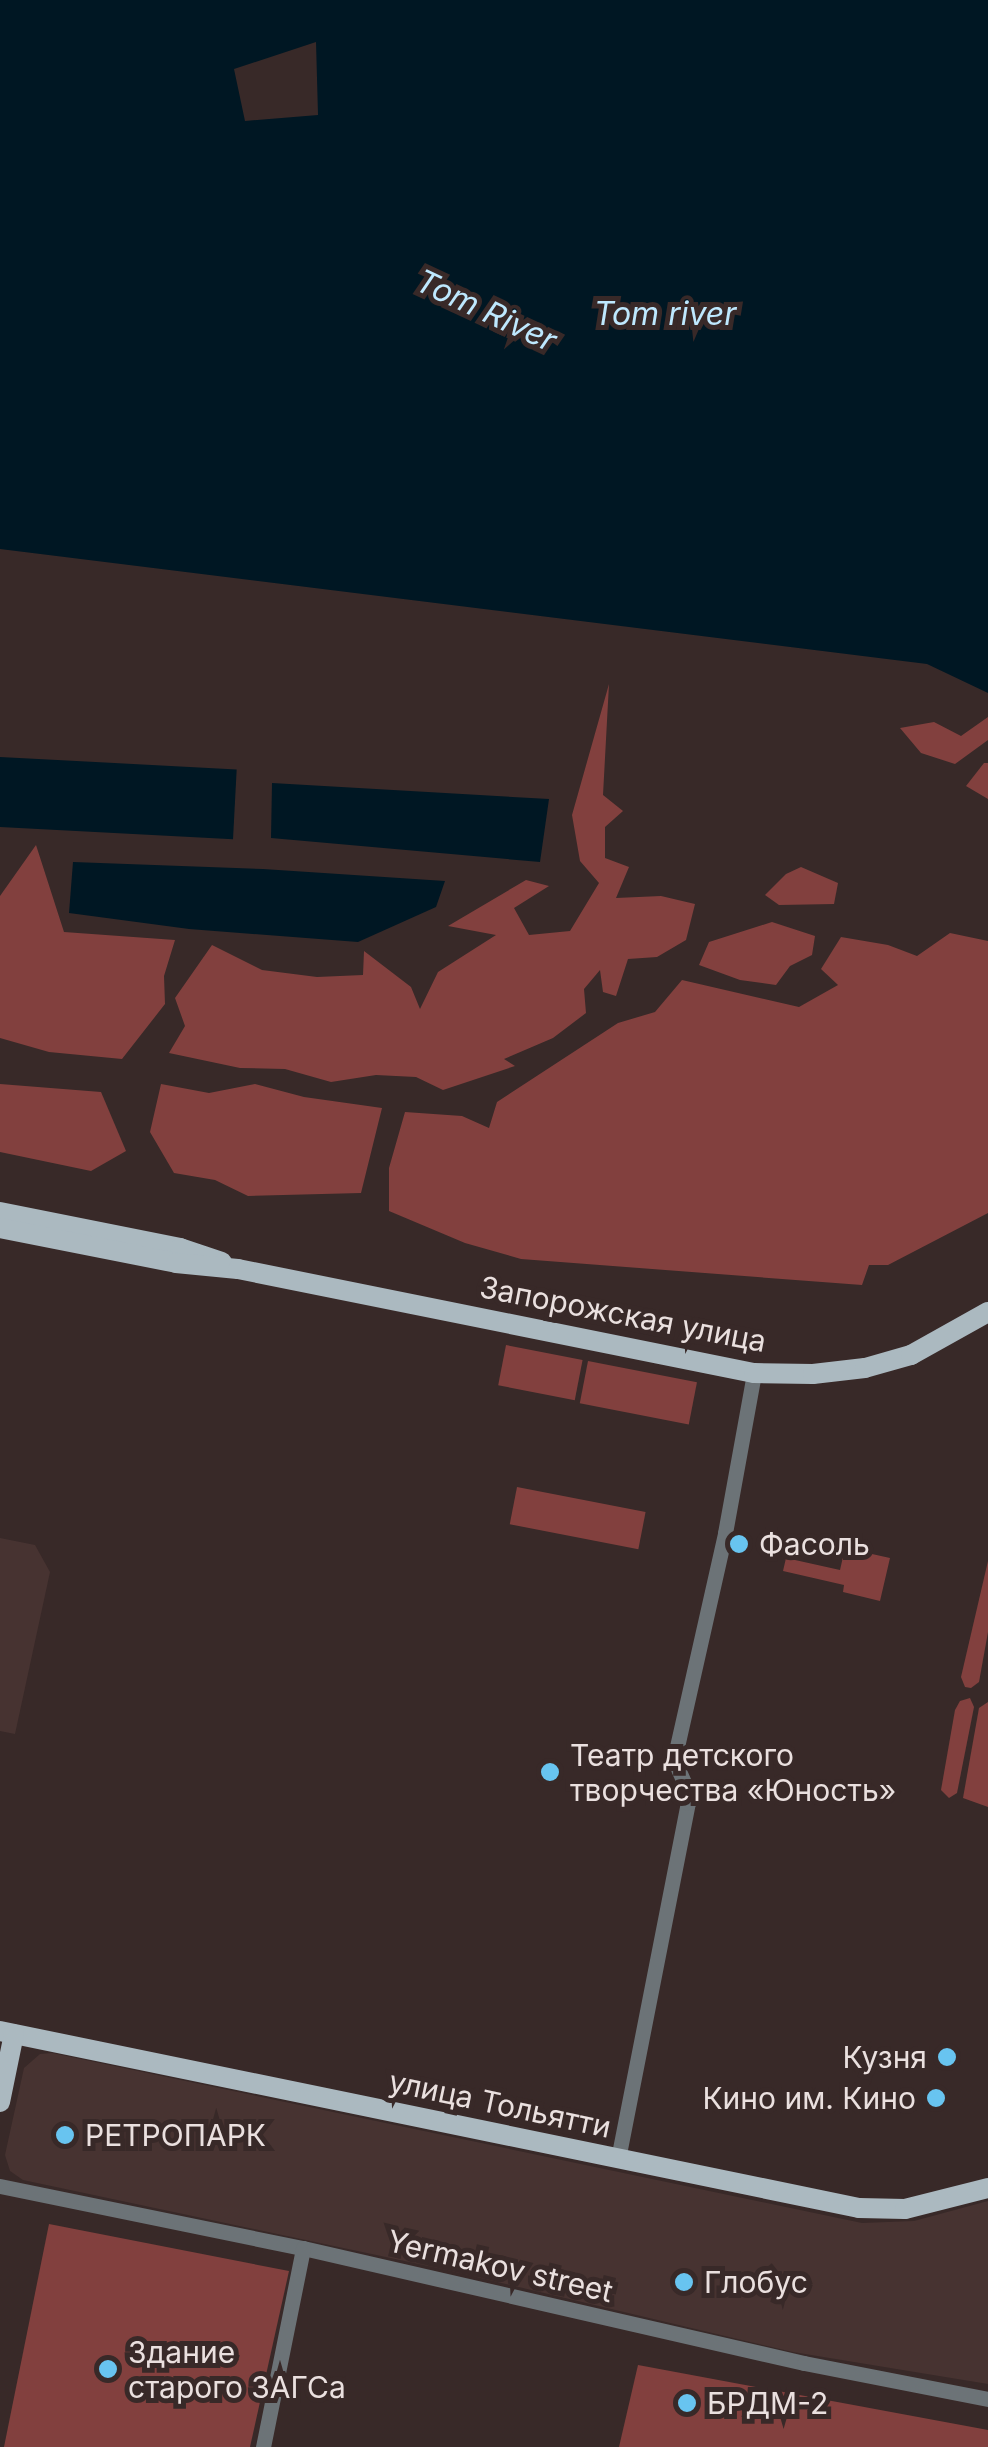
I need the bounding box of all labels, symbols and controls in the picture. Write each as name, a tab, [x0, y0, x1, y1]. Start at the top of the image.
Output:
water label: Tom River	[410, 262, 562, 360]
water label: Tom river	[594, 295, 736, 333]
street label: Запорожская улица	[477, 1269, 769, 1359]
place label: Фасоль	[759, 1526, 870, 1562]
marker: Фасоль	[728, 1533, 750, 1555]
place label: Театр детского творчества «Юность»	[570, 1737, 896, 1808]
marker: Театр детского творчества «Юность»	[539, 1761, 561, 1783]
place label: Кузня	[843, 2039, 927, 2075]
marker: Кузня	[936, 2046, 958, 2068]
street label: улица Тольятти	[386, 2063, 614, 2145]
place label: Кино им. Кино	[702, 2080, 916, 2116]
marker: Кино им. Кино	[925, 2087, 947, 2109]
place label: РЕТРОПАРК	[85, 2117, 266, 2153]
marker: РЕТРОПАРК	[54, 2124, 76, 2146]
street label: Yermakov street	[384, 2223, 616, 2309]
place label: Глобус	[704, 2264, 808, 2300]
marker: Глобус	[673, 2271, 695, 2293]
place label: Здание старого ЗАГСа	[128, 2334, 346, 2404]
marker: Здание старого ЗАГСа	[97, 2358, 119, 2380]
place label: БРДМ-2	[707, 2385, 828, 2421]
marker: БРДМ-2	[676, 2392, 698, 2414]

